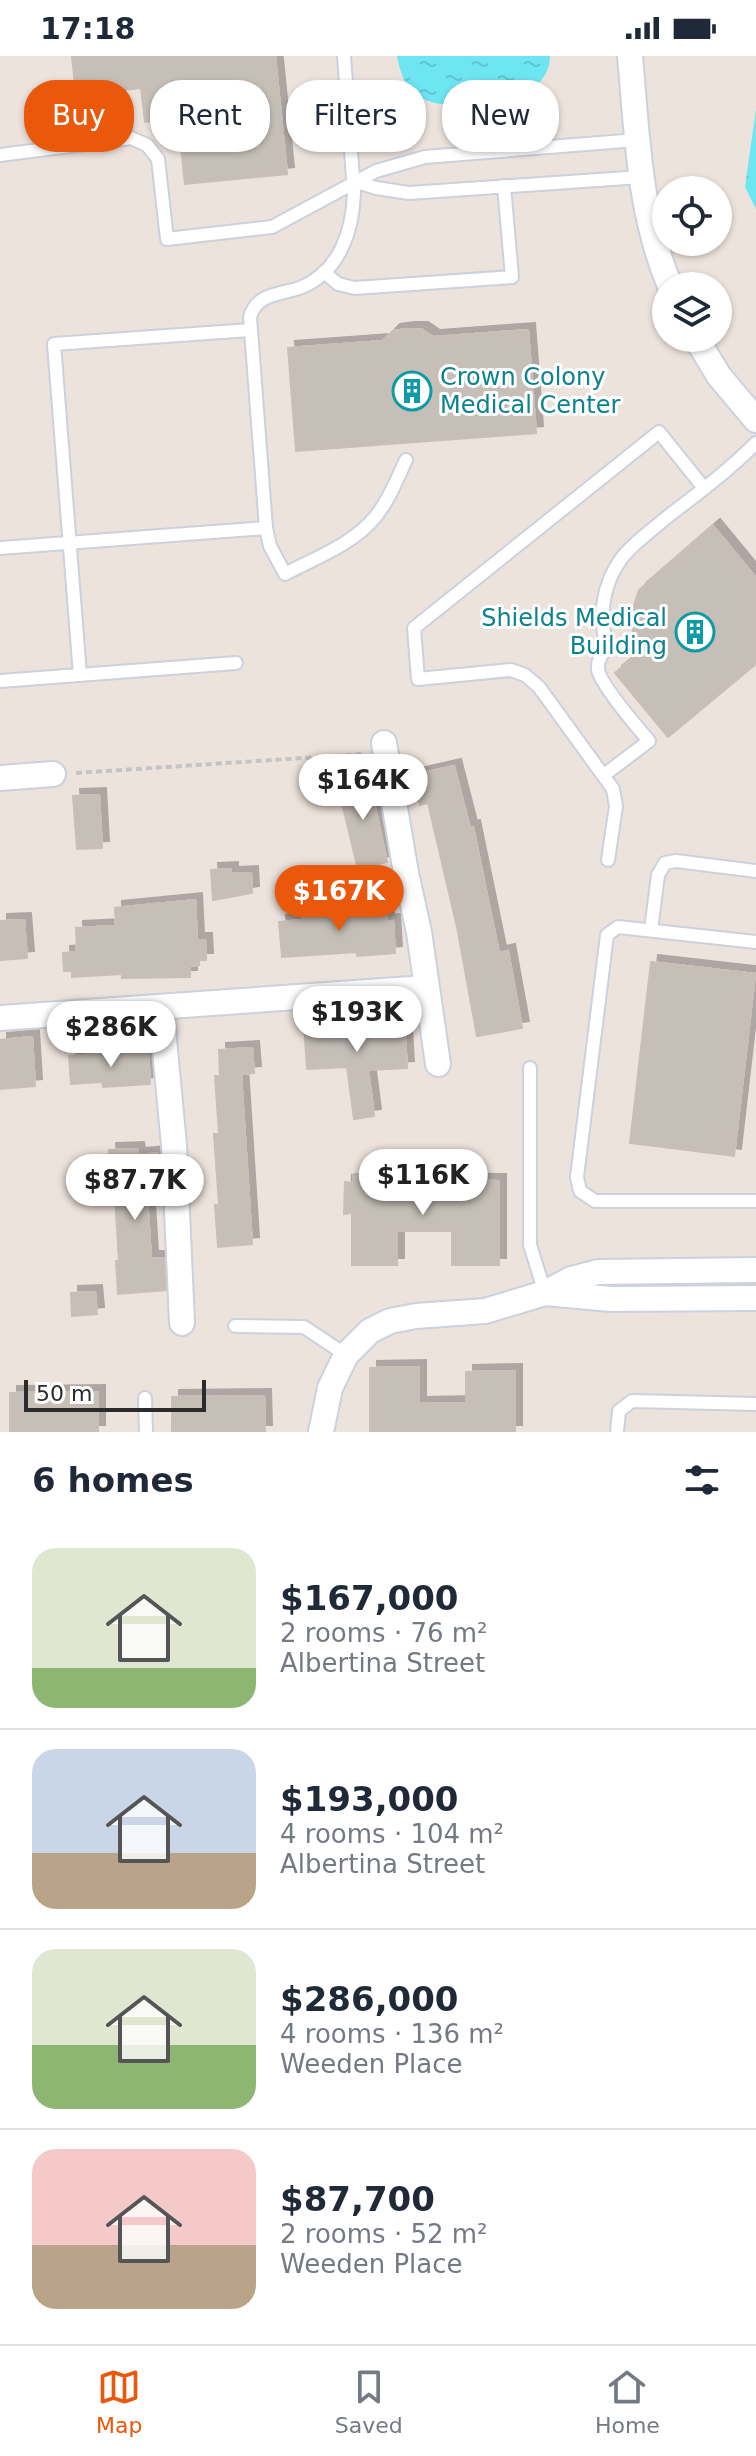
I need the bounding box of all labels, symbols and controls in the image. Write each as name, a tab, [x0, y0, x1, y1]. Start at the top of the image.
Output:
text: 17:18	[40, 11, 136, 46]
chip: Buy	[24, 80, 134, 152]
chip: Rent	[150, 80, 270, 152]
chip: Filters	[286, 80, 426, 152]
chip: New	[442, 80, 559, 152]
map controls	[652, 176, 732, 352]
button: locate	[652, 176, 732, 256]
button: layers	[652, 272, 732, 352]
place label: Crown Colony Medical Center	[440, 363, 620, 419]
building icon: Crown Colony Medical Center	[391, 370, 433, 412]
place label: Shields Medical Building	[481, 604, 667, 660]
building icon: Shields Medical Building	[674, 611, 716, 653]
pin: $164K	[307, 754, 419, 822]
text: $164K	[317, 765, 409, 795]
pin: $167K	[283, 865, 395, 933]
text: $167K	[293, 876, 385, 906]
pin: $193K	[301, 986, 413, 1054]
text: $193K	[311, 997, 403, 1027]
pin: $286K	[55, 1001, 167, 1069]
text: $286K	[65, 1012, 157, 1042]
pin: $116K	[367, 1149, 479, 1217]
pin: $87.7K	[70, 1154, 200, 1222]
text: $116K	[377, 1160, 469, 1190]
text: $87.7K	[84, 1165, 186, 1195]
scale bar	[24, 1376, 206, 1412]
text: 50 m	[36, 1381, 92, 1406]
icon: filters	[680, 1458, 724, 1502]
text: 6 homes	[32, 1460, 194, 1500]
text: $167,000	[280, 1578, 459, 1618]
icon: home	[96, 1580, 192, 1676]
text: 2 rooms · 76 m²	[280, 1618, 488, 1648]
text: Albertina Street	[280, 1648, 485, 1678]
text: $193,000	[280, 1779, 459, 1819]
icon: home	[96, 1781, 192, 1877]
text: 4 rooms · 104 m²	[280, 1819, 504, 1849]
text: Albertina Street	[280, 1849, 485, 1879]
text: $286,000	[280, 1979, 459, 2019]
icon: home	[96, 1981, 192, 2077]
text: 4 rooms · 136 m²	[280, 2019, 504, 2049]
text: Weeden Place	[280, 2049, 463, 2079]
text: $87,700	[280, 2179, 435, 2219]
icon: home	[96, 2181, 192, 2277]
text: 2 rooms · 52 m²	[280, 2219, 488, 2249]
text: Weeden Place	[280, 2249, 463, 2279]
tab: Map	[96, 2365, 143, 2438]
tab: Saved	[335, 2365, 403, 2438]
tab: Home	[595, 2365, 660, 2438]

